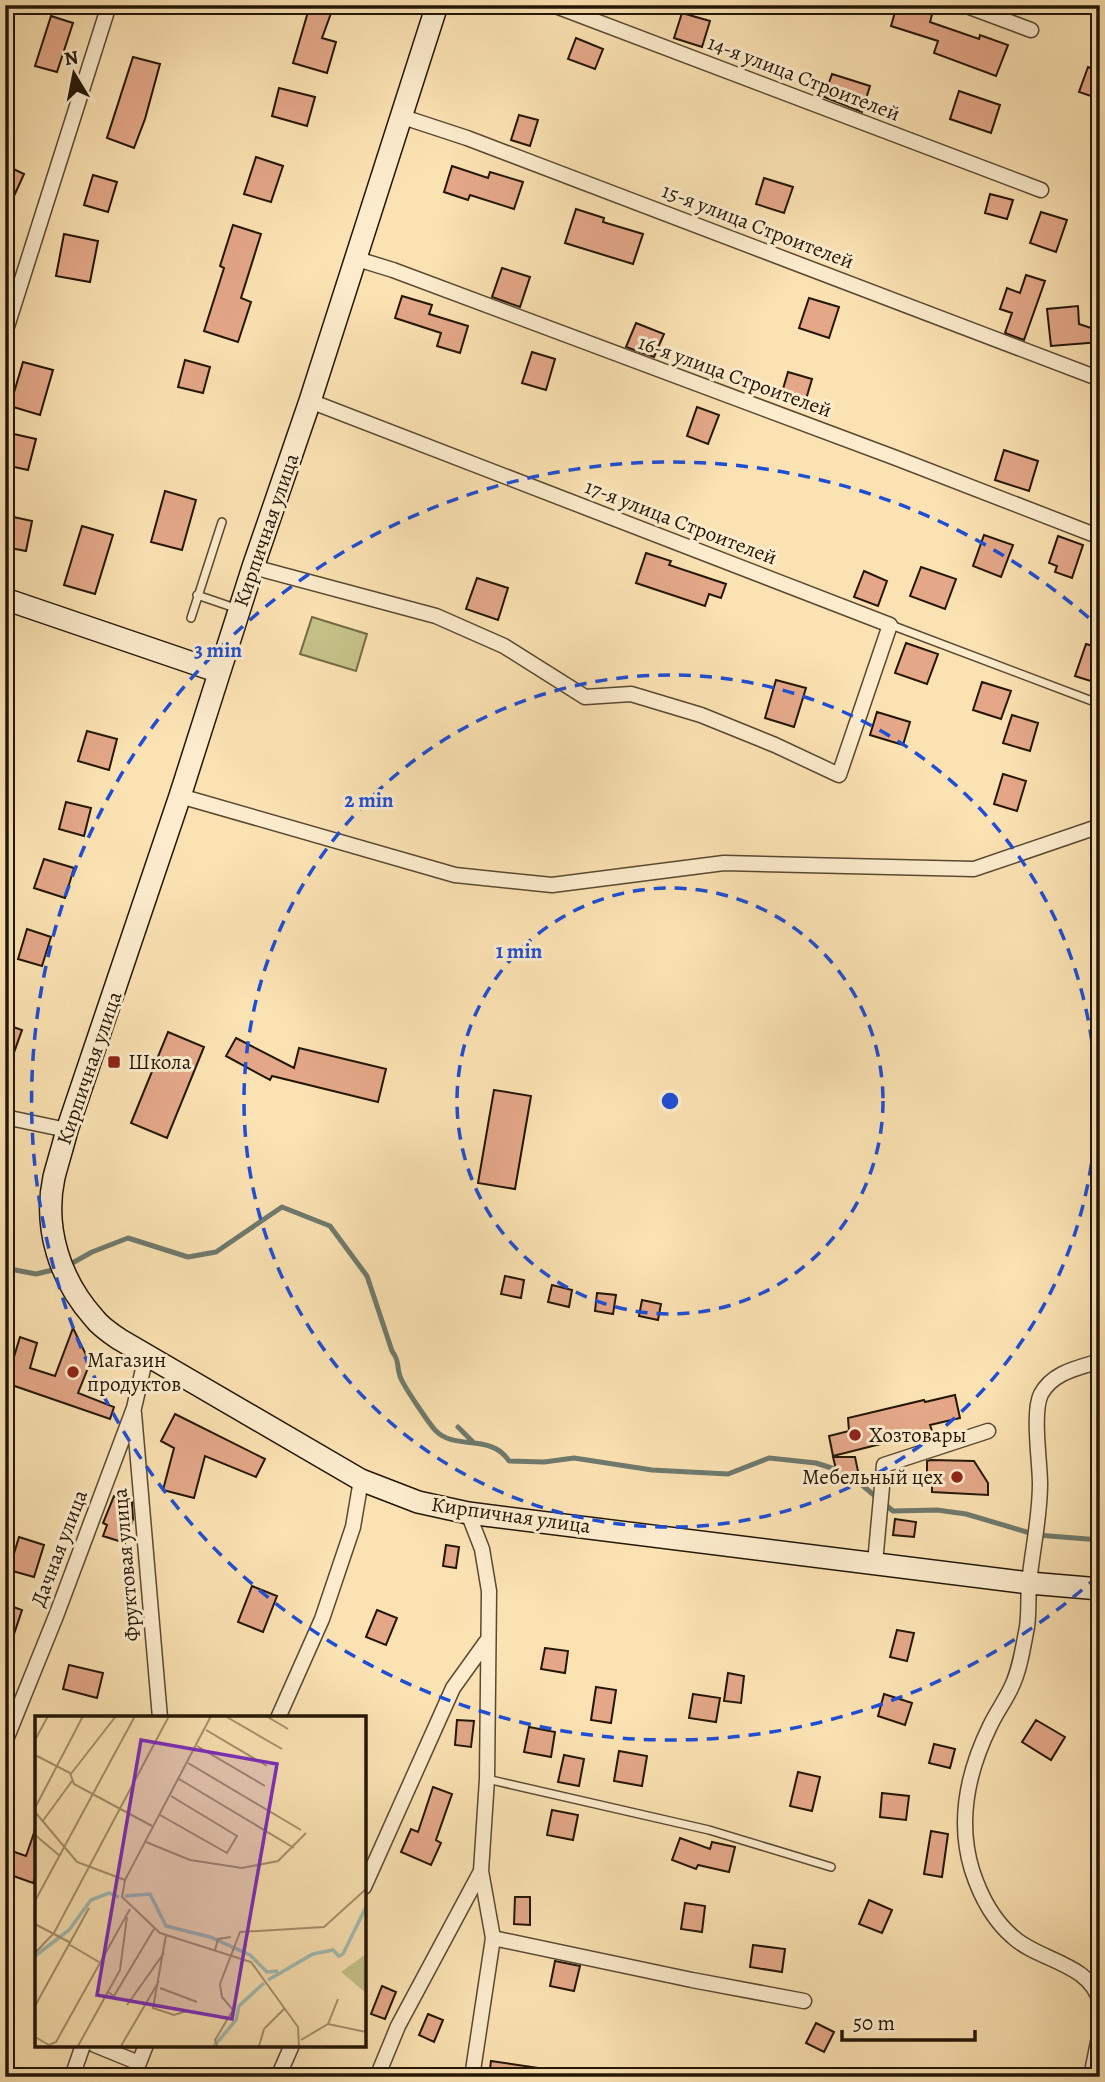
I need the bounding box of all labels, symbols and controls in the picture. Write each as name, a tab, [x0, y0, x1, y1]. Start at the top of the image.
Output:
street label: 14-я улица Строителей	[704, 28, 904, 128]
north arrow	[38, 38, 108, 108]
text: N	[62, 44, 80, 72]
street label: 15-я улица Строителей	[658, 176, 858, 276]
street label: 16-я улица Строителей	[634, 328, 836, 424]
street label: Кирпичная улица	[227, 449, 306, 611]
street label: 17-я улица Строителей	[581, 472, 781, 572]
text: 3 min	[194, 636, 242, 664]
text: 2 min	[344, 786, 394, 814]
text: 1 min	[496, 937, 543, 965]
street label: Кирпичная улица	[50, 987, 129, 1149]
place label: Школа	[128, 1048, 192, 1076]
marker: Школа	[106, 1054, 122, 1070]
centre of rings	[658, 1089, 682, 1113]
place label: Магазин продуктов	[87, 1346, 181, 1398]
marker: Магазин продуктов	[65, 1364, 81, 1380]
place label: Хозтовары	[869, 1421, 966, 1449]
marker: Хозтовары	[847, 1427, 863, 1443]
place label: Мебельный цех	[802, 1463, 944, 1491]
marker: Мебельный цех	[949, 1469, 965, 1485]
street label: Дачная улица	[24, 1485, 94, 1610]
street label: Фруктовая улица	[105, 1487, 147, 1643]
street label: Кирпичная улица	[429, 1490, 593, 1540]
inset map	[35, 1716, 366, 2047]
scale bar	[842, 1998, 976, 2042]
text: 50 m	[853, 2009, 895, 2037]

